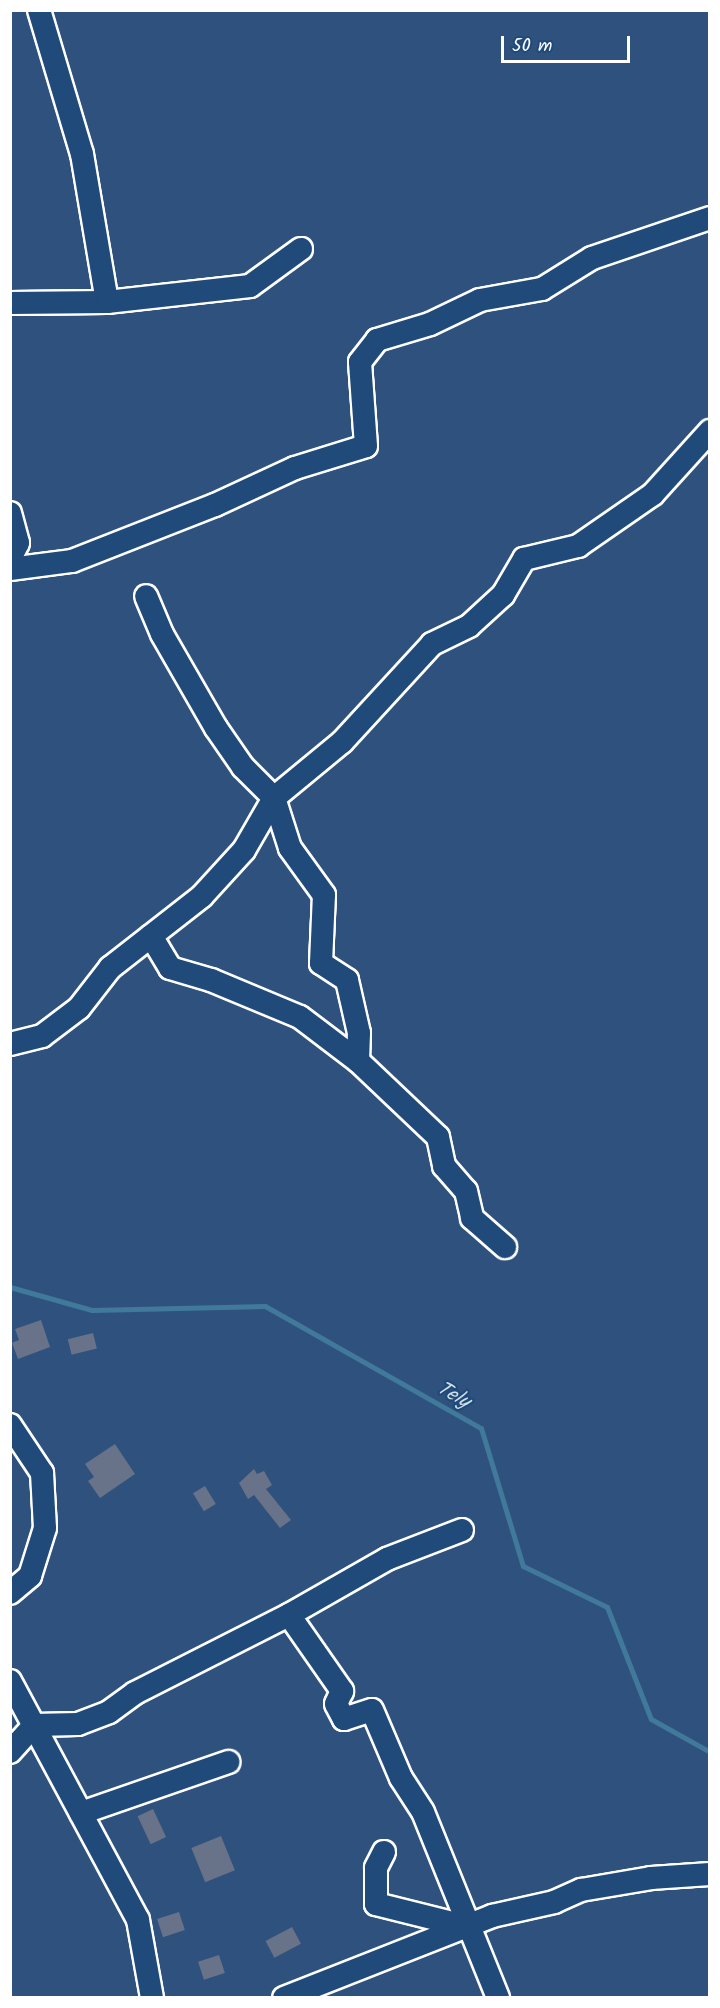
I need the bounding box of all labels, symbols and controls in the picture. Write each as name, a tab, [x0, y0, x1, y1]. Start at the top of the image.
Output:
scale bar	[504, 24, 633, 62]
text: 50 m	[512, 32, 552, 61]
water label: Tely	[432, 1377, 474, 1415]

